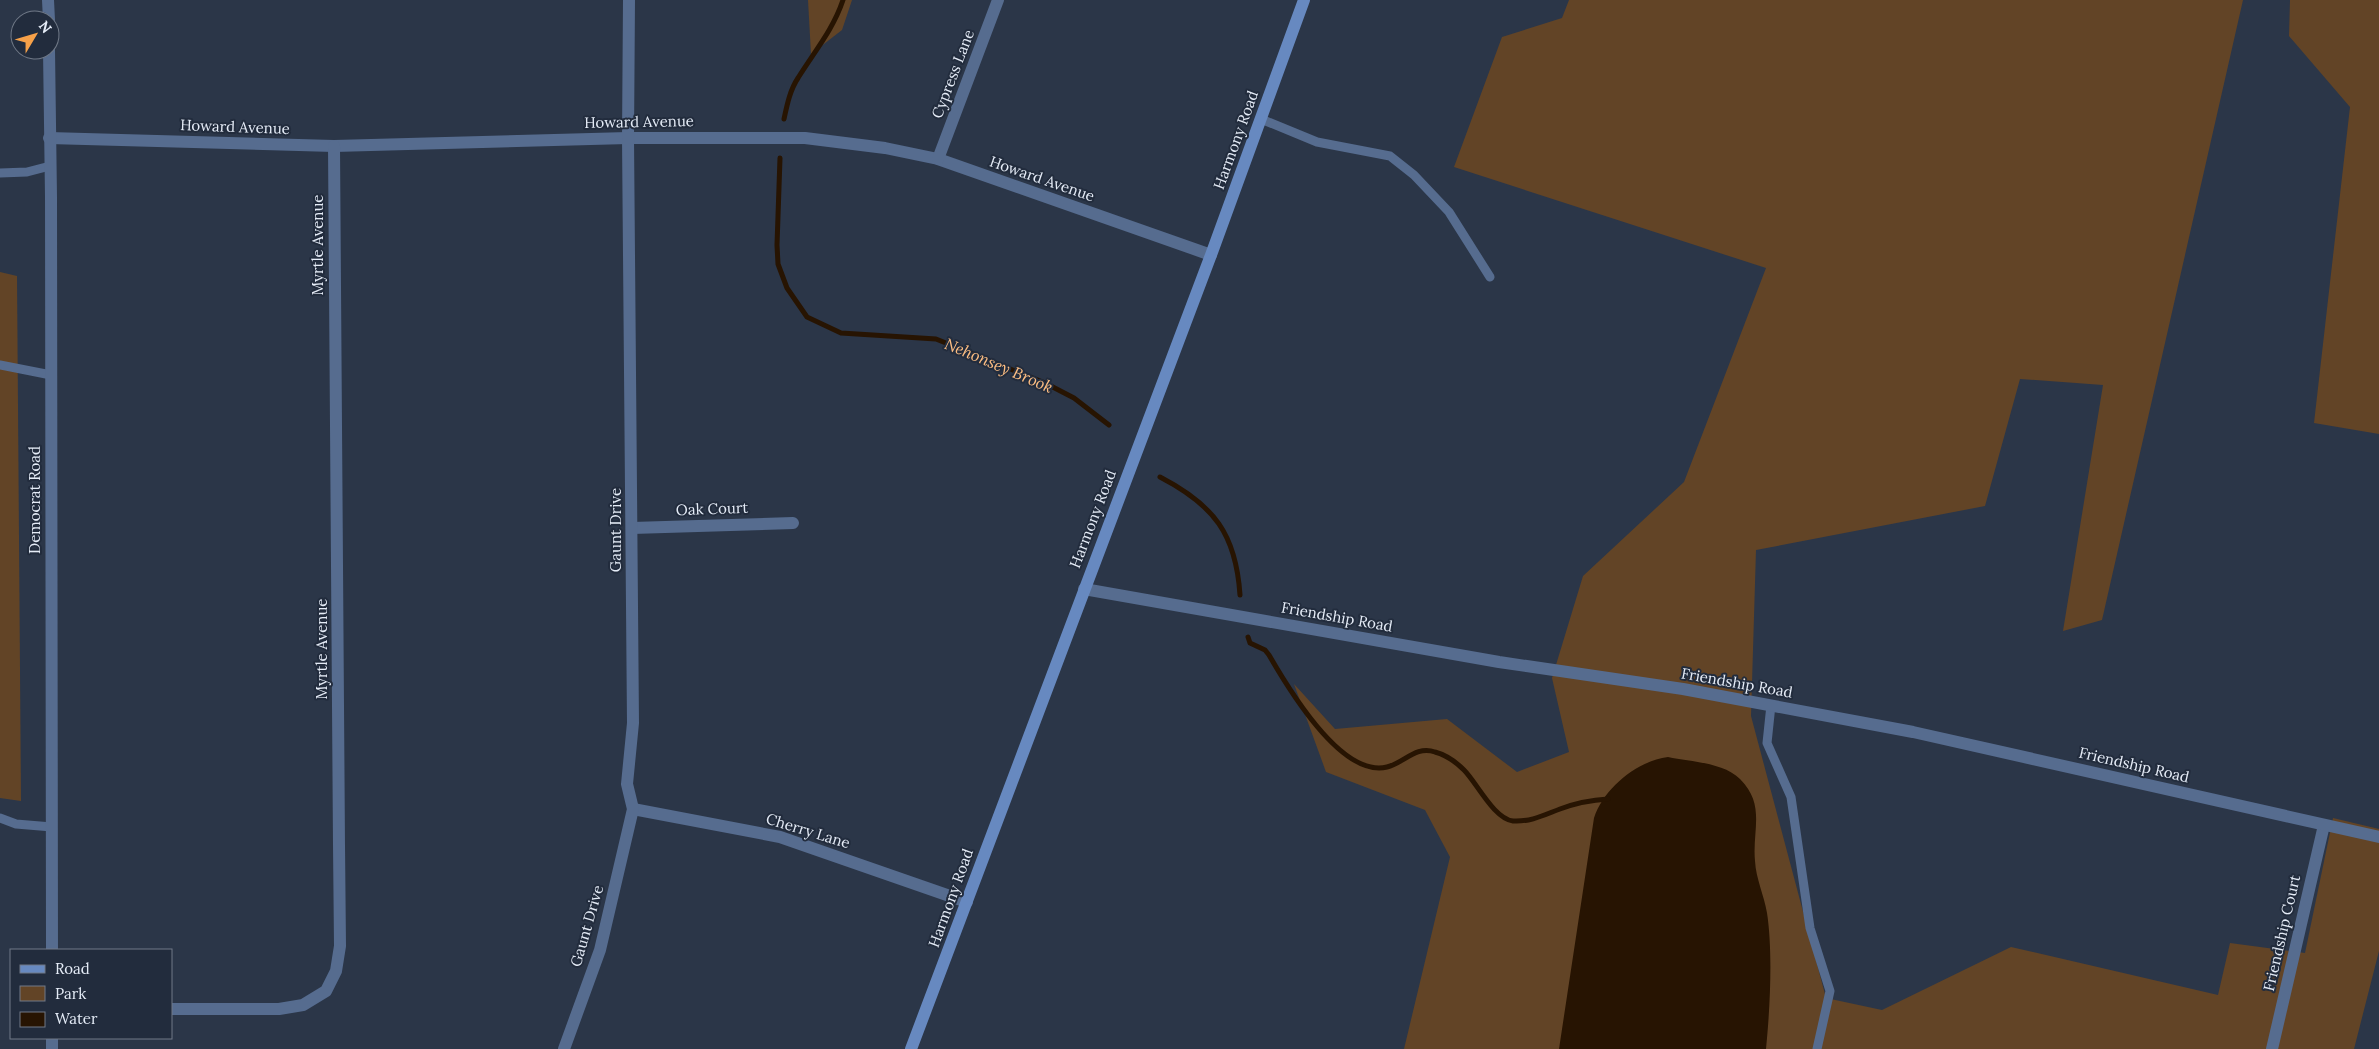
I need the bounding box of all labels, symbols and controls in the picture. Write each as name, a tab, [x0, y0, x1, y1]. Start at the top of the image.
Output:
north arrow	[10, 10, 60, 60]
text: N	[35, 17, 56, 37]
street label: Cypress Lane	[927, 27, 978, 121]
street label: Harmony Road	[1209, 88, 1262, 192]
street label: Howard Avenue	[584, 111, 694, 132]
street label: Howard Avenue	[180, 115, 290, 138]
street label: Howard Avenue	[987, 152, 1097, 205]
street label: Myrtle Avenue	[308, 195, 327, 295]
water label: Nehonsey Brook	[942, 333, 1056, 397]
street label: Democrat Road	[25, 446, 44, 554]
street label: Harmony Road	[1065, 467, 1120, 571]
street label: Gaunt Drive	[606, 488, 625, 572]
street label: Oak Court	[676, 498, 749, 519]
street label: Friendship Road	[1280, 597, 1394, 636]
street label: Myrtle Avenue	[312, 599, 331, 699]
street label: Friendship Road	[1680, 663, 1794, 702]
street label: Friendship Road	[2077, 743, 2191, 786]
street label: Cherry Lane	[764, 809, 852, 852]
street label: Harmony Road	[924, 846, 977, 950]
street label: Friendship Court	[2259, 873, 2304, 993]
street label: Gaunt Drive	[566, 883, 607, 969]
legend	[10, 949, 172, 1039]
text: Road	[55, 959, 90, 978]
text: Park	[55, 984, 86, 1003]
text: Water	[55, 1009, 98, 1028]

